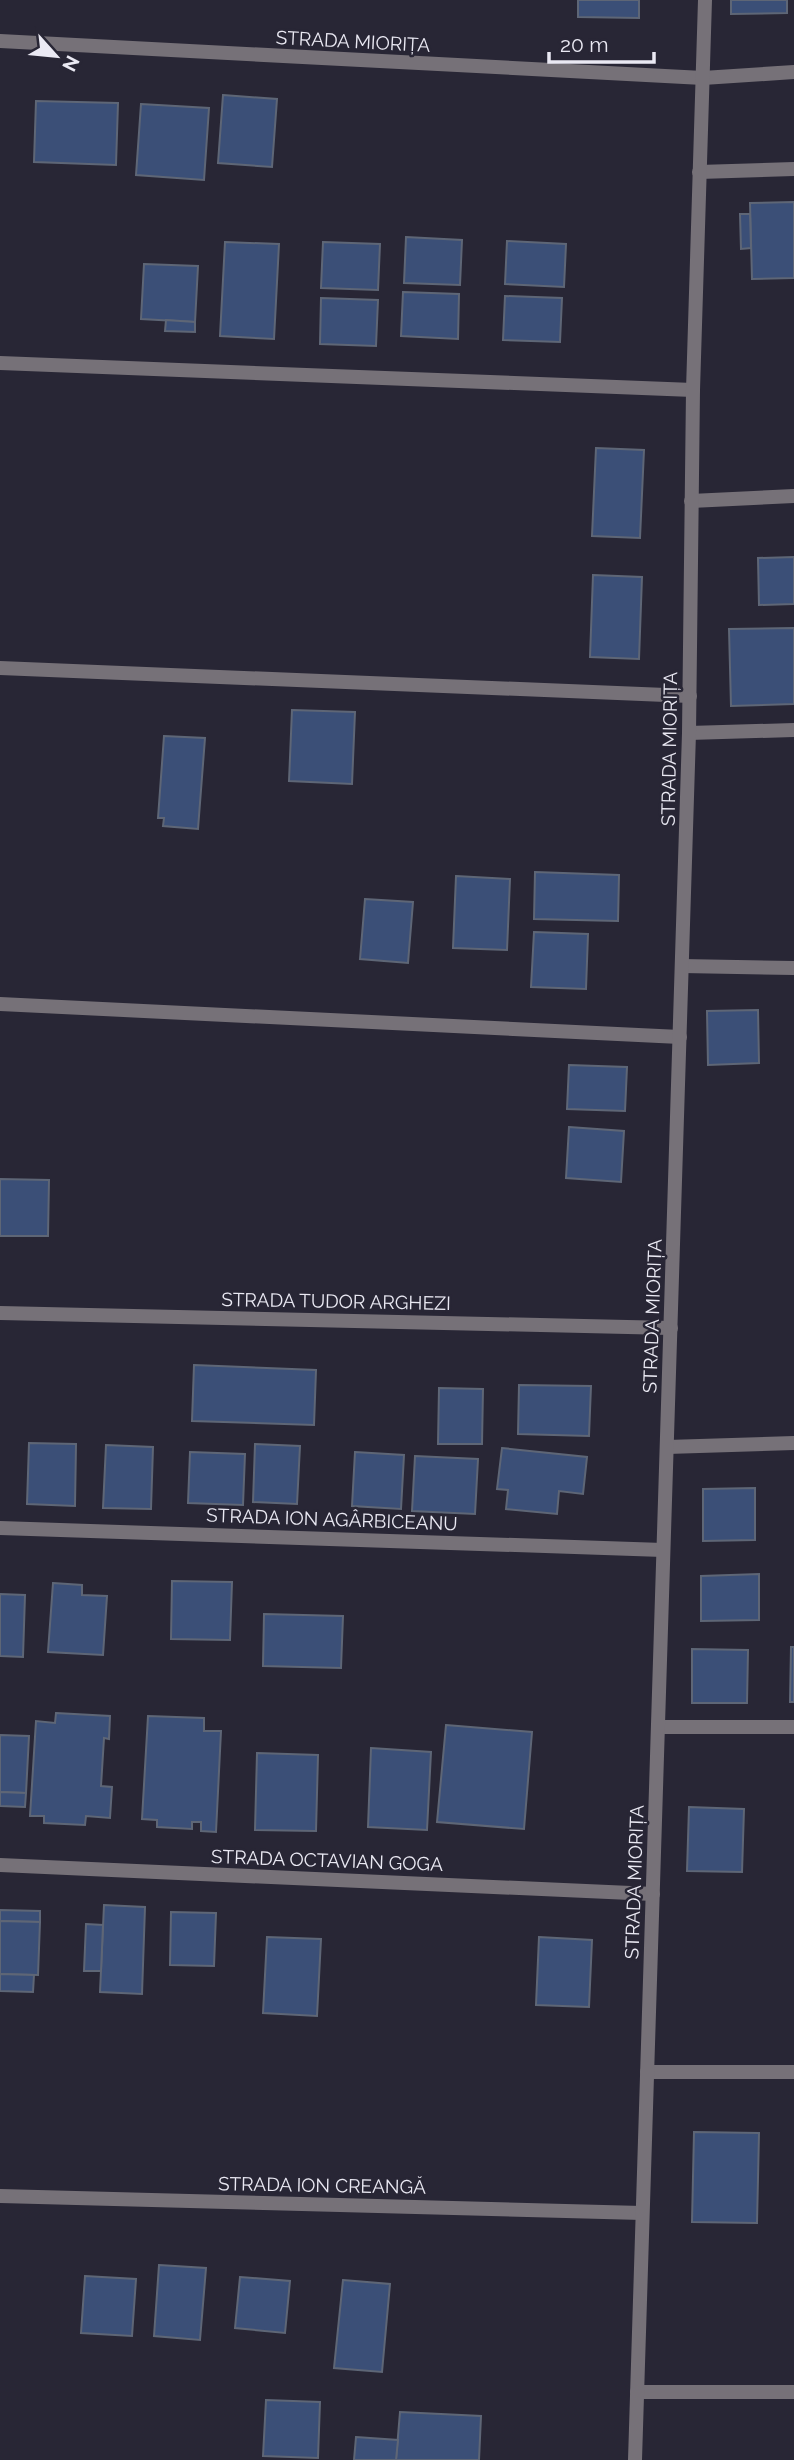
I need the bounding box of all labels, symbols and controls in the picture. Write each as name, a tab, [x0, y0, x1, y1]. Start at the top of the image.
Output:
north arrow	[21, 21, 91, 91]
scale bar	[549, 21, 654, 65]
street label: STRADA MIORIȚA	[275, 26, 431, 56]
text: 20 m	[560, 32, 608, 57]
text: N	[58, 52, 84, 75]
street label: STRADA MIORIȚA	[657, 671, 681, 826]
street label: STRADA MIORIȚA	[638, 1238, 666, 1394]
street label: STRADA TUDOR ARGHEZI	[221, 1288, 451, 1314]
street label: STRADA ION AGÂRBICEANU	[206, 1504, 458, 1534]
street label: STRADA MIORIȚA	[620, 1804, 648, 1960]
street label: STRADA OCTAVIAN GOGA	[211, 1845, 444, 1875]
street label: STRADA ION CREANGĂ	[218, 2172, 426, 2198]

